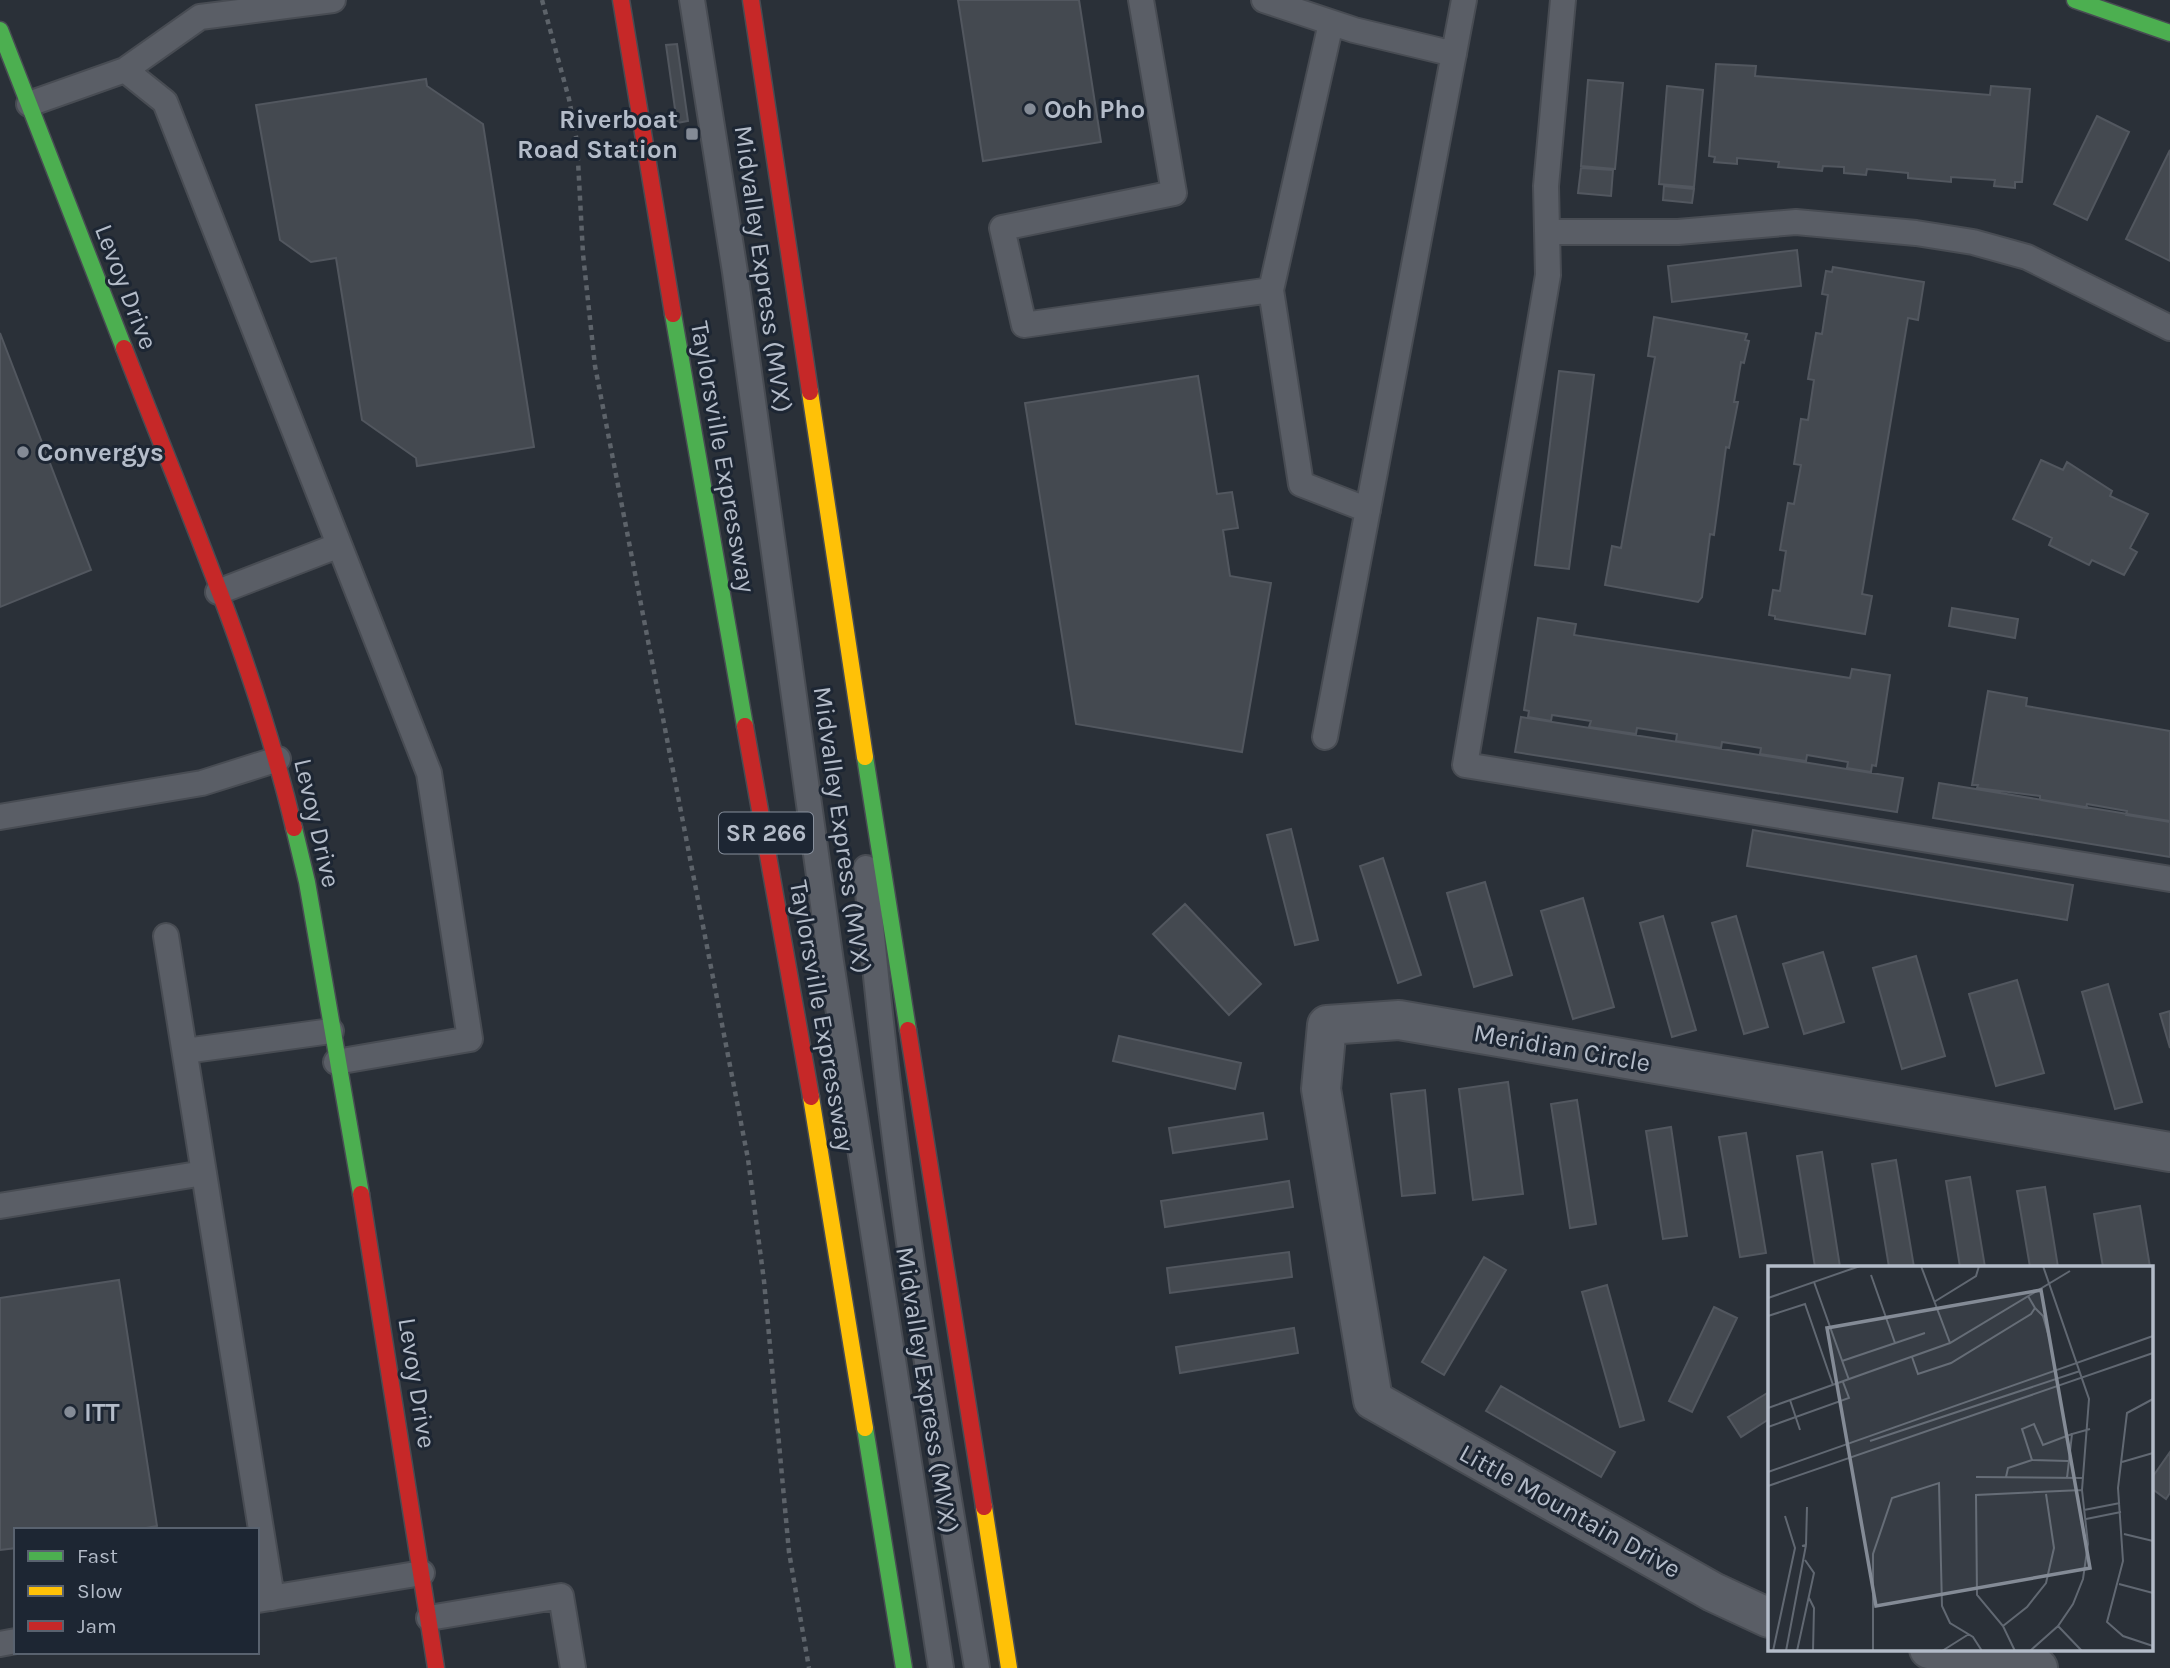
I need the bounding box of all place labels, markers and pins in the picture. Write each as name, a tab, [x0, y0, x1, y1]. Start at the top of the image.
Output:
place label: Ooh Pho	[1044, 94, 1145, 125]
marker: Ooh Pho	[1022, 101, 1038, 117]
place label: Riverboat Road Station	[517, 104, 678, 165]
marker: Riverboat Road Station	[684, 126, 700, 142]
place label: Convergys	[37, 437, 164, 468]
marker: Convergys	[15, 444, 31, 460]
place label: ITT	[84, 1397, 120, 1428]
marker: ITT	[62, 1404, 78, 1420]

